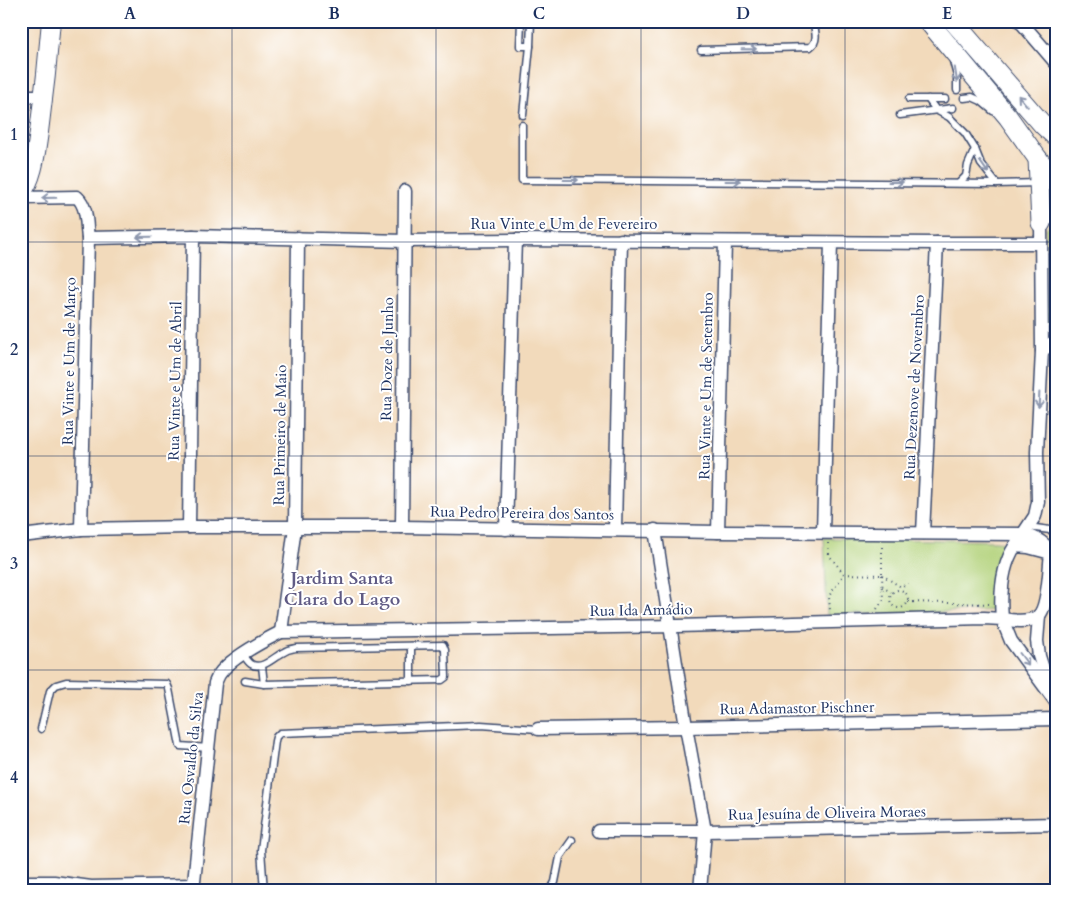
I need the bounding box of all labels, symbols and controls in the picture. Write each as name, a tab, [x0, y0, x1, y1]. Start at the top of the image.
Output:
text: A	[124, 3, 136, 25]
text: B	[328, 3, 340, 25]
text: C	[533, 3, 545, 25]
text: D	[736, 3, 750, 25]
text: E	[942, 3, 952, 25]
one-way arrow	[741, 44, 757, 53]
one-way arrow	[951, 66, 961, 82]
one-way arrow	[1017, 95, 1029, 108]
text: 1	[10, 124, 18, 146]
one-way arrow	[979, 160, 989, 174]
one-way arrow	[562, 175, 579, 185]
one-way arrow	[725, 176, 741, 186]
one-way arrow	[888, 177, 904, 187]
one-way arrow	[42, 193, 58, 202]
street label: Rua Vinte e Um de Fevereiro	[471, 214, 657, 234]
one-way arrow	[136, 232, 152, 242]
street label: Rua Vinte e Um de Março	[58, 277, 80, 445]
street label: Rua Vinte e Um de Setembro	[694, 292, 718, 480]
street label: Rua Dezenove de Novembro	[899, 294, 929, 480]
street label: Rua Doze de Junho	[376, 297, 398, 421]
street label: Rua Vinte e Um de Abril	[164, 301, 186, 461]
text: 2	[10, 339, 18, 361]
street label: Rua Primeiro de Maio	[269, 364, 291, 506]
one-way arrow	[1035, 392, 1044, 408]
street label: Rua Pedro Pereira dos Santos	[430, 501, 614, 525]
text: 3	[10, 553, 18, 575]
district label: Jardim Santa Clara do Lago	[284, 566, 400, 612]
street label: Rua Ida Amádio	[589, 599, 693, 621]
one-way arrow	[1019, 652, 1030, 665]
street label: Rua Osvaldo da Silva	[174, 690, 208, 825]
street label: Rua Adamastor Pischner	[719, 697, 875, 719]
text: 4	[10, 767, 18, 789]
street label: Rua Jesuína de Oliveira Moraes	[728, 801, 926, 825]

